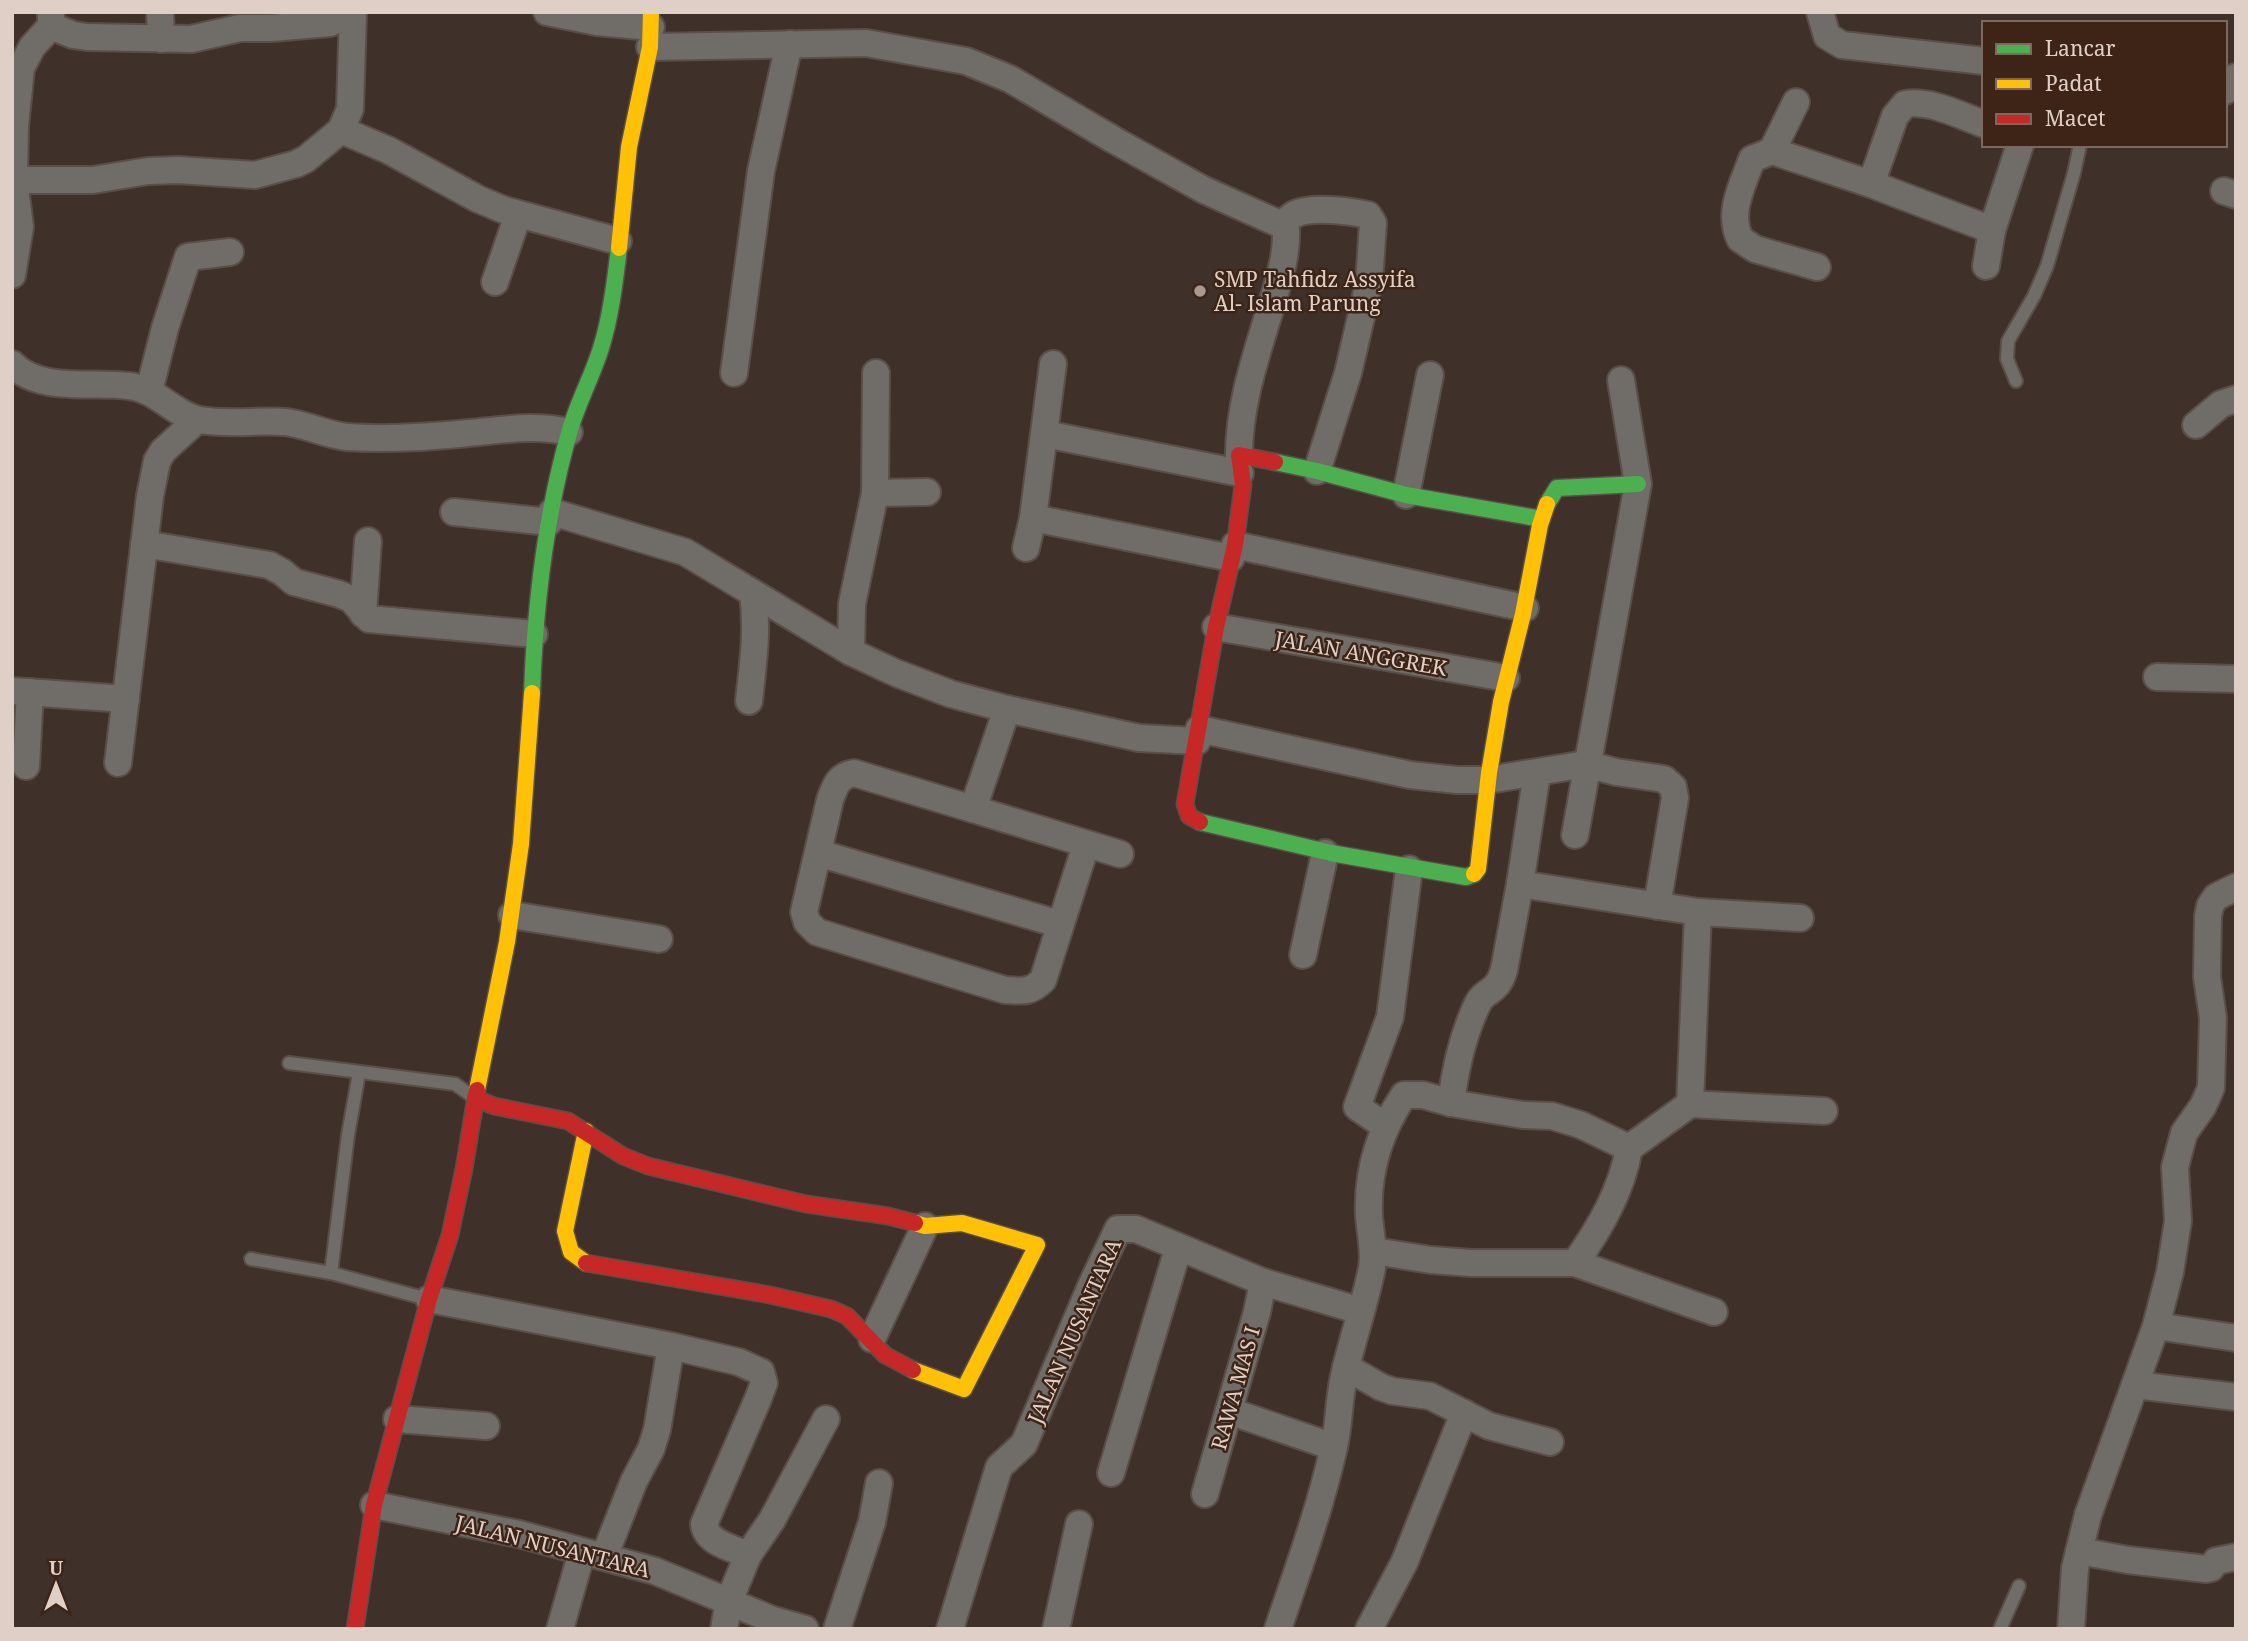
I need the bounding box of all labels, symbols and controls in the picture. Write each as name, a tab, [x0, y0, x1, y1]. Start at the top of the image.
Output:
legend	[1982, 21, 2227, 147]
text: Lancar	[2045, 34, 2116, 62]
text: Padat	[2045, 69, 2102, 97]
text: Macet	[2045, 104, 2105, 132]
place label: SMP Tahfidz Assyifa Al- Islam Parung	[1214, 265, 1416, 317]
marker: SMP Tahfidz Assyifa Al- Islam Parung	[1192, 283, 1208, 299]
street label: JALAN ANGGREK	[1272, 624, 1449, 682]
street label: JALAN NUSANTARA	[1020, 1234, 1127, 1429]
street label: RAWA MAS I	[1204, 1323, 1266, 1453]
street label: JALAN NUSANTARA	[452, 1508, 653, 1584]
north arrow	[21, 1550, 91, 1620]
text: U	[49, 1555, 63, 1581]

